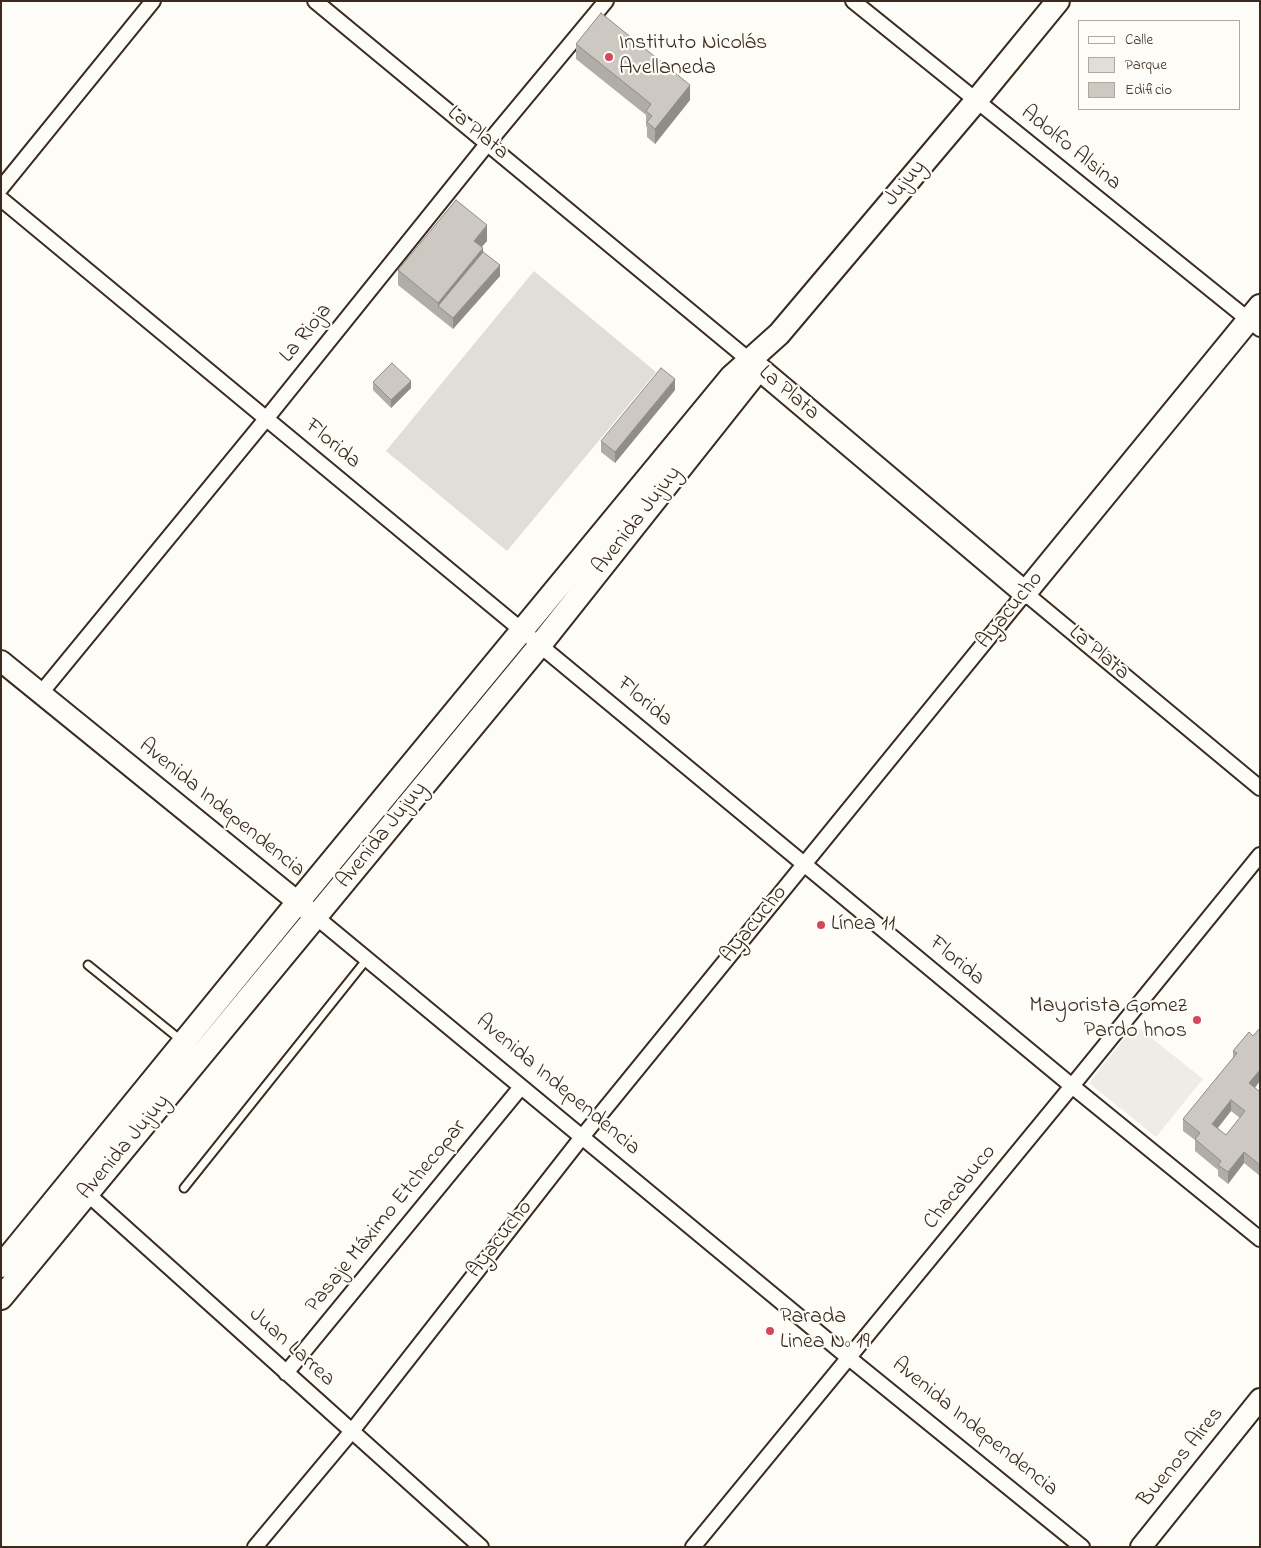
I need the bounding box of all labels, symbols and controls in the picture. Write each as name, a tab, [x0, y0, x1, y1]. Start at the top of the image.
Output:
legend	[1078, 20, 1241, 110]
text: Calle	[1125, 29, 1153, 51]
place label: Instituto Nicolás Avellaneda	[619, 31, 767, 82]
marker: Instituto Nicolás Avellaneda	[603, 51, 615, 63]
text: Parque	[1125, 54, 1167, 76]
text: Edificio	[1125, 79, 1172, 101]
street label: La Plata	[441, 101, 513, 167]
street label: Adolfo Alsina	[1015, 101, 1125, 197]
street label: Jujuy	[879, 155, 933, 213]
street label: La Rioja	[275, 299, 339, 369]
street label: La Plata	[752, 361, 824, 427]
street label: Florida	[299, 414, 365, 476]
street label: Avenida Jujuy	[588, 462, 688, 580]
street label: Ayacucho	[972, 567, 1050, 655]
street label: La Plata	[1062, 621, 1134, 687]
street label: Florida	[611, 672, 677, 734]
street label: Avenida Independencia	[132, 734, 310, 884]
street label: Avenida Jujuy	[332, 777, 434, 895]
street label: Ayacucho	[716, 881, 794, 969]
place label: Línea 11	[831, 912, 895, 938]
marker: Línea 11	[815, 919, 827, 931]
street label: Florida	[923, 931, 989, 993]
place label: Mayorista Gomez Pardo hnos	[1029, 994, 1187, 1046]
street label: Avenida Independencia	[469, 1009, 645, 1163]
marker: Mayorista Gomez Pardo hnos	[1191, 1014, 1203, 1026]
street label: Avenida Jujuy	[73, 1090, 177, 1206]
street label: Pasaje Máximo Etchecopar	[301, 1115, 473, 1319]
street label: Chacabuco	[919, 1140, 1003, 1236]
street label: Ayacucho	[462, 1196, 540, 1284]
street label: Juan Larrea	[242, 1302, 340, 1394]
place label: Parada Linea Nº 19	[780, 1305, 870, 1356]
marker: Parada Linea Nº 19	[764, 1325, 776, 1337]
street label: Avenida Independencia	[885, 1353, 1063, 1503]
street label: Buenos Aires	[1133, 1402, 1231, 1514]

